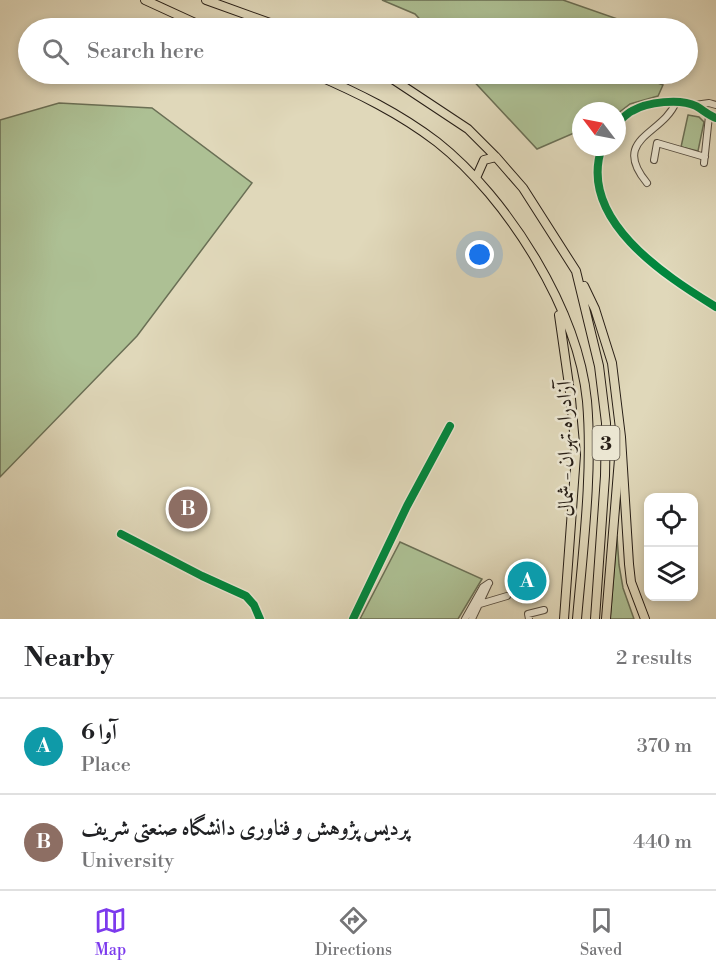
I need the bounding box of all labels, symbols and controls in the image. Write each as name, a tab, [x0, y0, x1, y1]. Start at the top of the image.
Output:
search box	[18, 18, 698, 84]
icon: search	[39, 35, 72, 68]
text: Search here	[87, 38, 204, 65]
north arrow	[572, 102, 626, 156]
your location	[465, 240, 494, 269]
street label: آزادراه تهران - شمال	[551, 378, 580, 517]
road number: 3	[592, 426, 620, 460]
pin: B	[168, 486, 207, 532]
map controls	[644, 493, 698, 601]
button: locate	[644, 493, 698, 547]
button: layers	[644, 547, 698, 601]
pin: A	[508, 558, 546, 604]
text: Nearby	[24, 642, 114, 674]
text: 2 results	[616, 646, 692, 671]
text: آوا 6	[81, 719, 117, 746]
text: A	[36, 734, 51, 759]
text: 370 m	[637, 734, 692, 759]
text: Place	[81, 753, 131, 778]
text: پردیس پژوهش و فناوری دانشگاه صنعتی شریف	[81, 815, 410, 842]
text: B	[36, 830, 51, 855]
text: 440 m	[633, 830, 692, 855]
text: University	[81, 849, 174, 874]
tab: Map	[94, 904, 127, 960]
tab: Directions	[315, 904, 392, 960]
tab: Saved	[580, 904, 622, 960]

